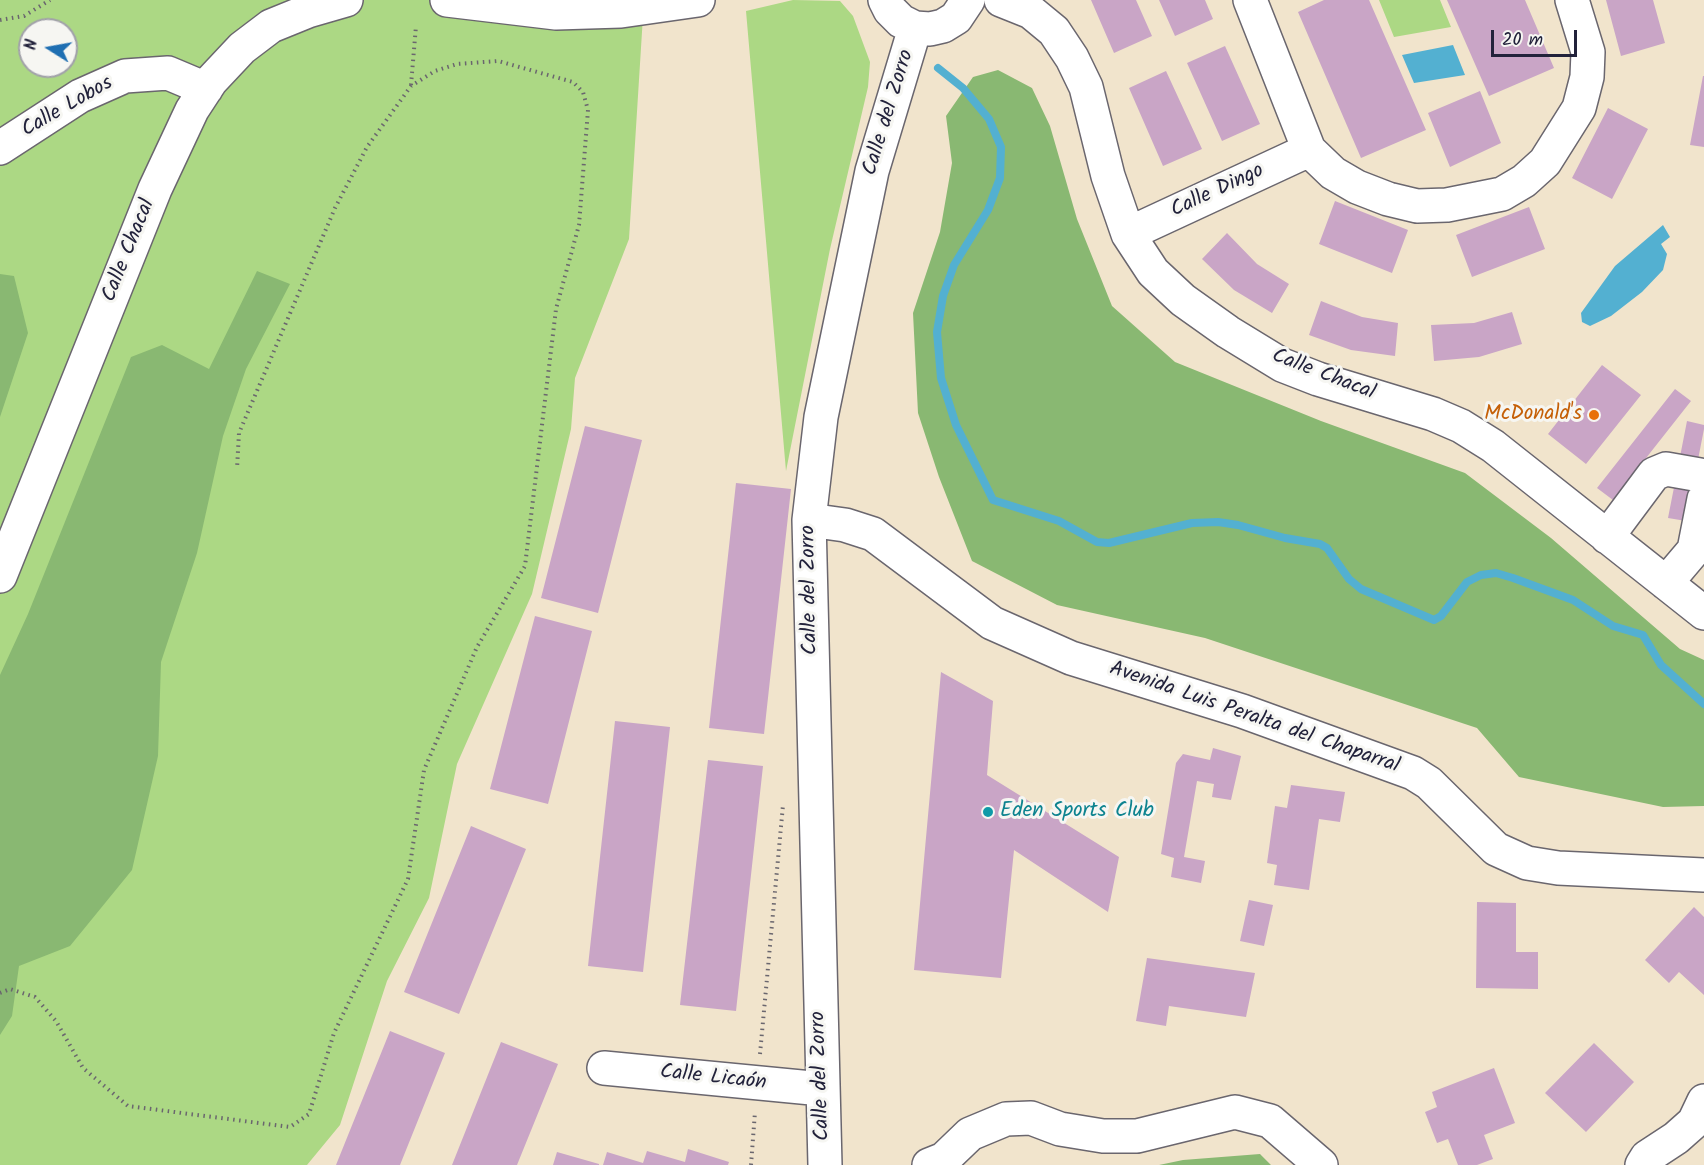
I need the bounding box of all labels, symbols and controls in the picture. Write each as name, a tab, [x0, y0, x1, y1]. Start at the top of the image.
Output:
north arrow	[18, 18, 78, 78]
scale bar	[1494, 18, 1580, 56]
text: 20 m	[1502, 26, 1543, 55]
text: N	[19, 38, 45, 52]
street label: Calle del Zorro	[859, 47, 921, 179]
street label: Calle Lobos	[18, 72, 118, 144]
street label: Calle Dingo	[1167, 159, 1269, 225]
street label: Calle Chacal	[98, 196, 162, 306]
street label: Calle Chacal	[1268, 345, 1378, 407]
place label: McDonald's	[1484, 402, 1582, 428]
marker: McDonald's	[1587, 408, 1601, 422]
street label: Calle del Zorro	[797, 525, 825, 655]
street label: Avenida Luis Peralta del Chaparral	[1106, 657, 1402, 781]
place label: Eden Sports Club	[1000, 799, 1154, 825]
marker: Eden Sports Club	[981, 805, 995, 819]
street label: Calle del Zorro	[807, 1011, 837, 1141]
street label: Calle Licaón	[659, 1061, 767, 1097]

